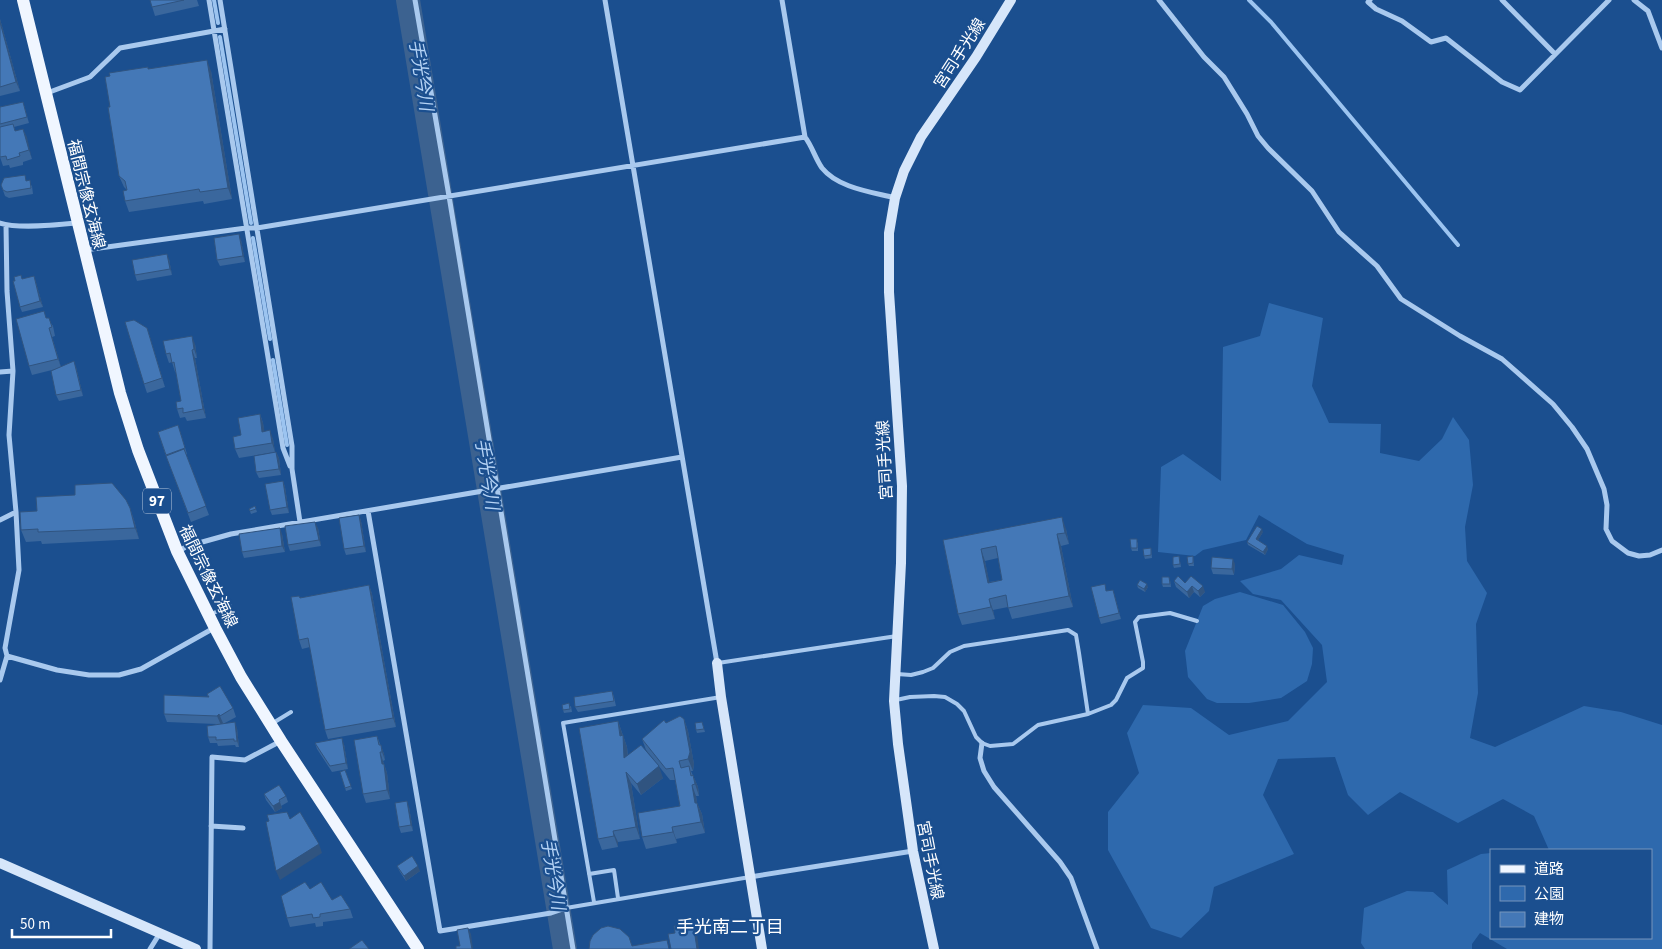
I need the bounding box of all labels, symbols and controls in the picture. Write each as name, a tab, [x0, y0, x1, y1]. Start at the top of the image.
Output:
street label: 宮司手光線	[929, 14, 991, 93]
water label: 手光今川	[403, 38, 439, 115]
street label: 福間宗像玄海線	[62, 137, 110, 251]
street label: 宮司手光線	[872, 419, 898, 500]
water label: 手光今川	[469, 437, 505, 514]
road number: 97	[143, 488, 171, 514]
street label: 福間宗像玄海線	[174, 521, 243, 632]
street label: 宮司手光線	[912, 819, 948, 902]
water label: 手光今川	[535, 837, 571, 914]
legend	[1490, 849, 1652, 939]
text: 道路	[1534, 859, 1564, 880]
text: 公園	[1534, 884, 1564, 905]
scale bar	[12, 906, 111, 938]
text: 建物	[1534, 909, 1564, 930]
text: 50 m	[20, 914, 50, 935]
district label: 手光南二丁目	[676, 915, 784, 940]

